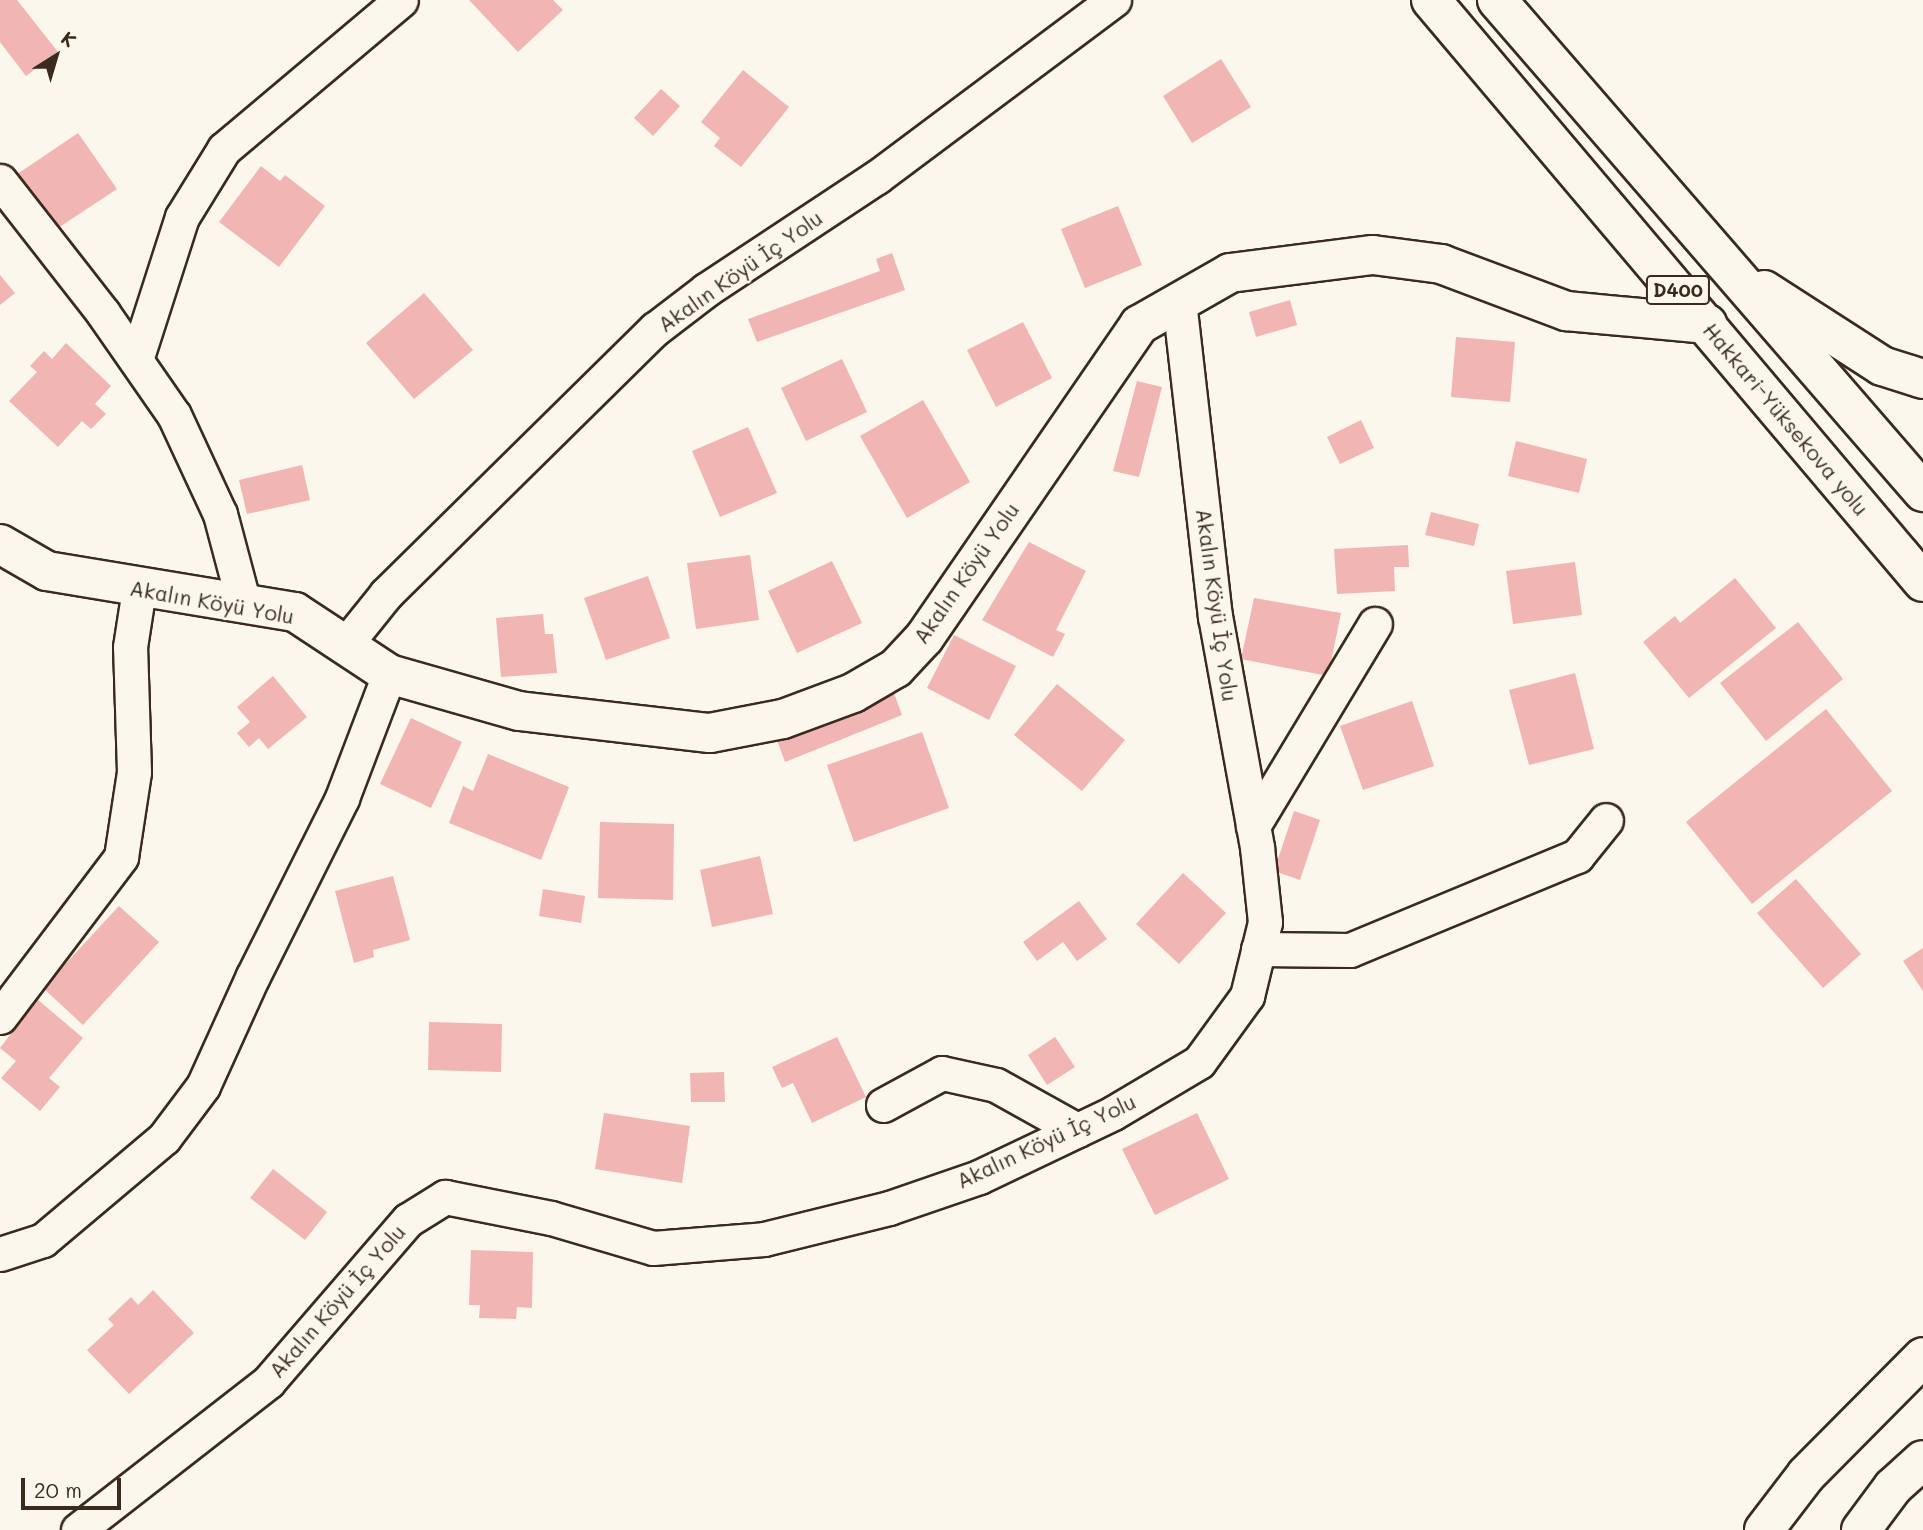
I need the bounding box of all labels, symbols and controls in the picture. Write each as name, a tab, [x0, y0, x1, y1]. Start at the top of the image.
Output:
north arrow	[21, 21, 91, 91]
text: K	[56, 25, 81, 53]
street label: Akalın Köyü İç Yolu	[653, 205, 827, 337]
road number: D400	[1645, 274, 1711, 306]
street label: Hakkari-Yüksekova yolu	[1698, 318, 1874, 520]
street label: Akalın Köyü Yolu	[908, 498, 1024, 648]
street label: Akalın Köyü İç Yolu	[1191, 507, 1243, 703]
street label: Akalın Köyü Yolu	[128, 575, 296, 629]
street label: Akalın Köyü İç Yolu	[952, 1088, 1140, 1194]
street label: Akalın Köyü İç Yolu	[264, 1219, 410, 1383]
scale bar	[24, 1464, 124, 1508]
text: 20 m	[34, 1476, 82, 1503]

